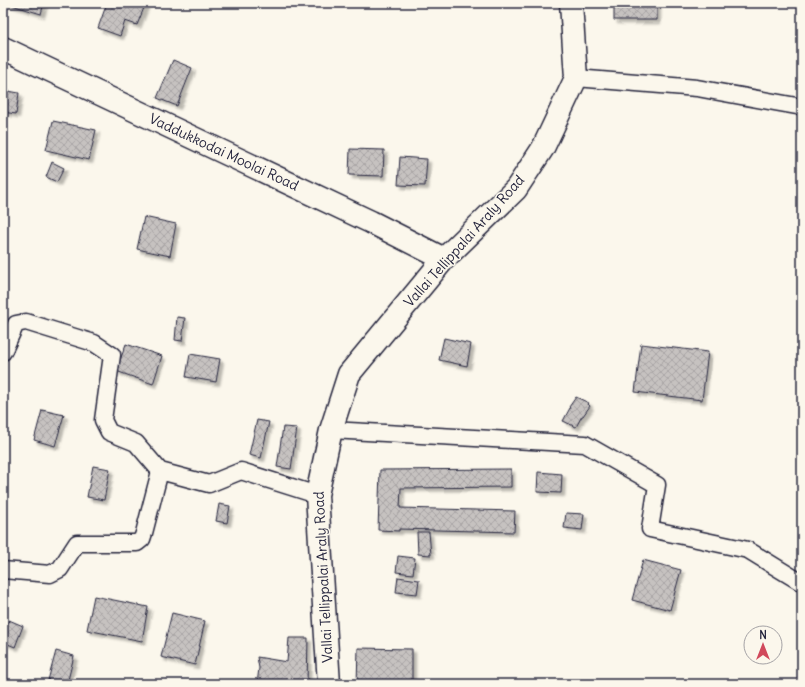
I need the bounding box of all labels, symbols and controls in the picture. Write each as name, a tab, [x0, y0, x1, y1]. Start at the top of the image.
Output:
street label: Vaddukkodai Moolai Road	[146, 109, 302, 195]
street label: Vallai Tellippalai Araly Road	[400, 171, 528, 311]
street label: Vallai Tellippalai Araly Road	[310, 491, 336, 663]
north arrow	[743, 625, 783, 665]
text: N	[759, 628, 767, 642]

